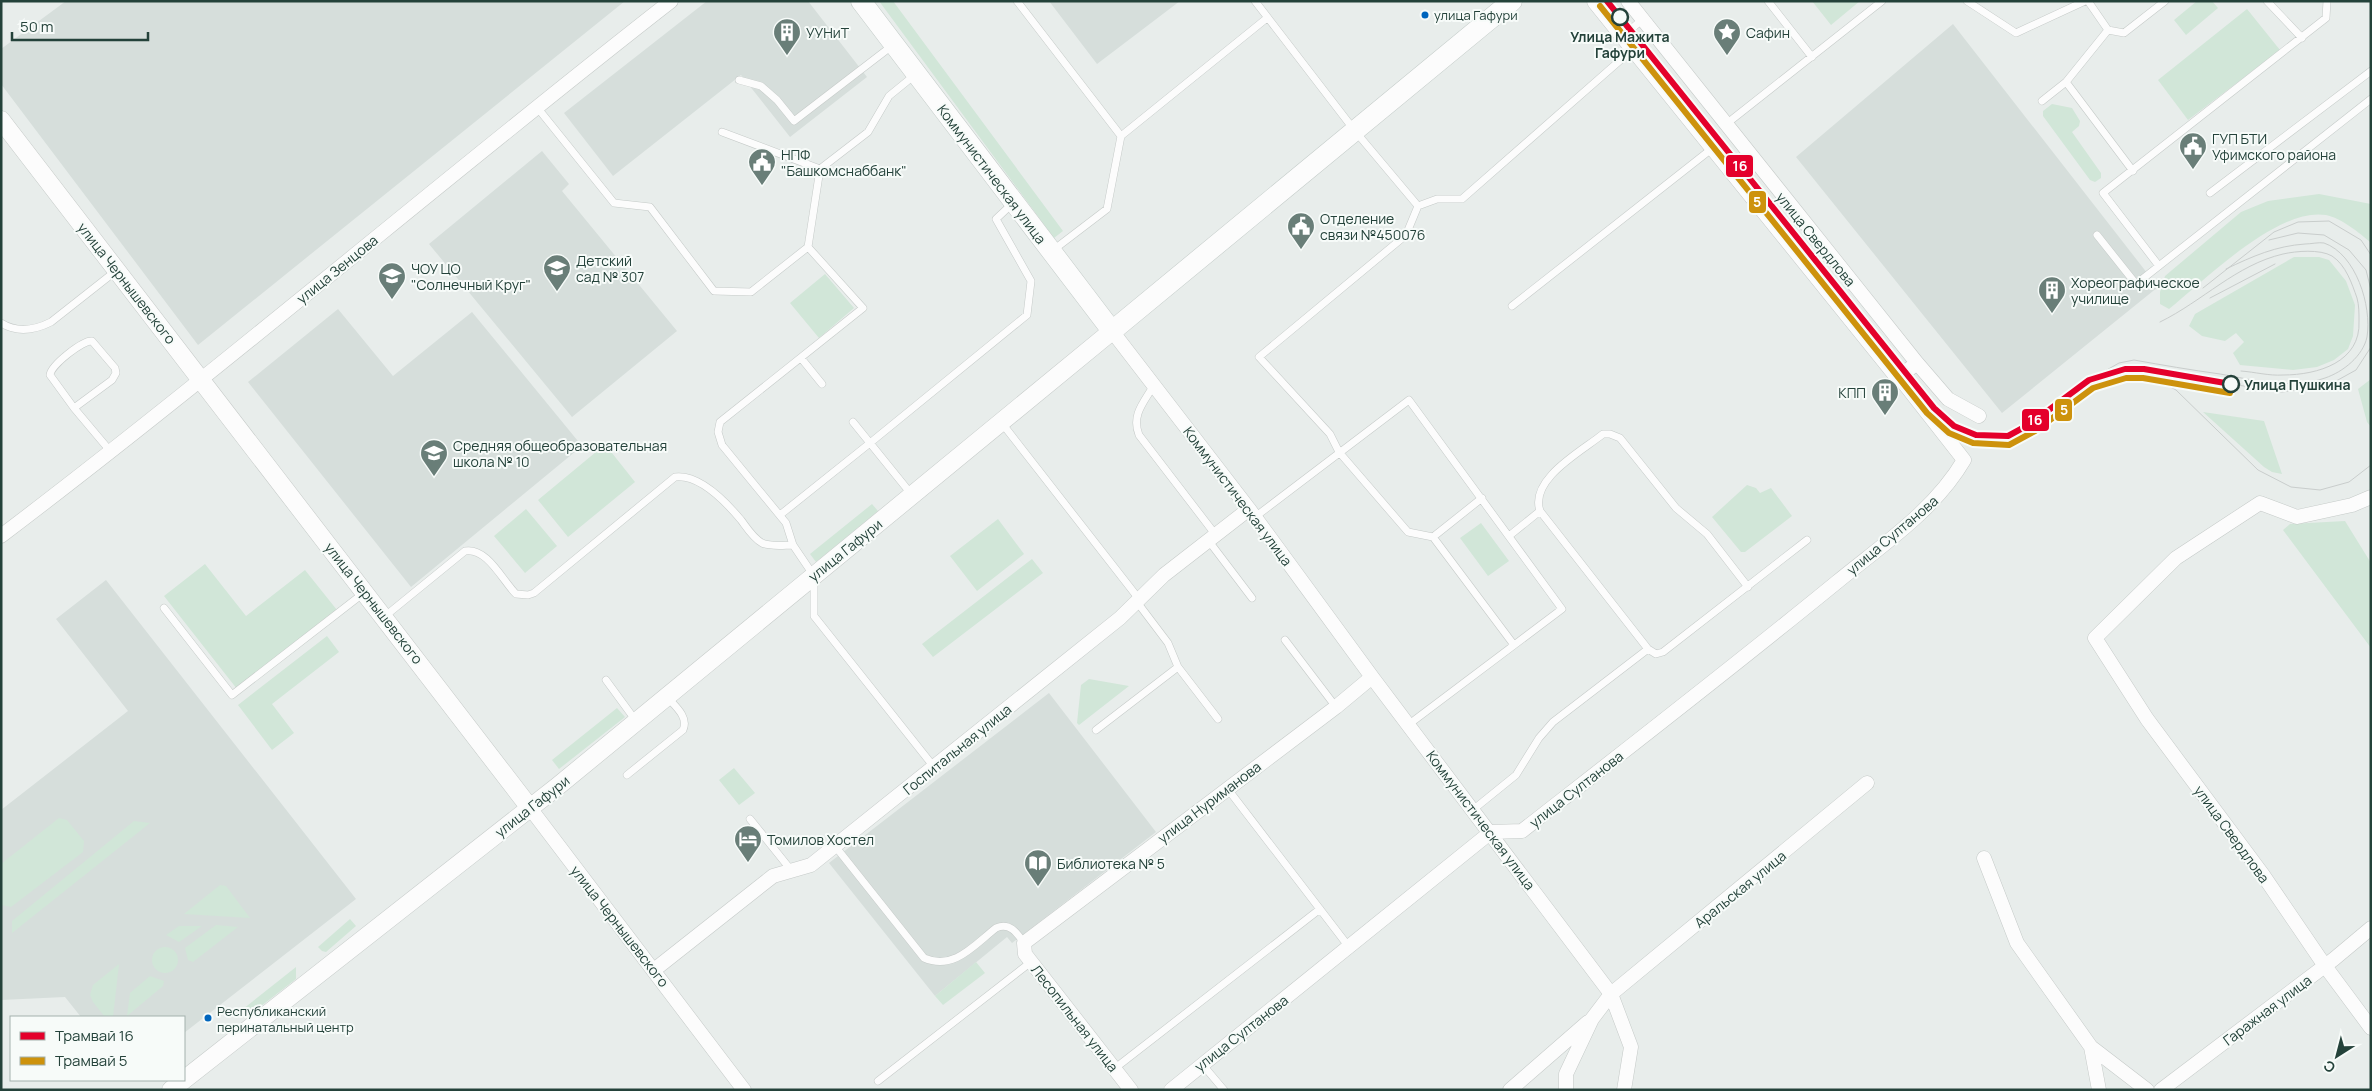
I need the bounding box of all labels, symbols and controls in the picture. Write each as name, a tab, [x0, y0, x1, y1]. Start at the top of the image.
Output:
place label: улица Гафури	[1434, 6, 1518, 24]
marker: Улица Мажита Гафури	[1611, 8, 1629, 26]
scale bar	[12, 10, 149, 42]
marker: улица Гафури	[1420, 10, 1430, 20]
text: 50 m	[20, 16, 54, 37]
building icon: УУНиТ	[772, 17, 802, 56]
place icon: Сафин	[1712, 17, 1742, 56]
place label: УУНиТ	[806, 23, 850, 42]
place label: Сафин	[1746, 23, 1790, 42]
place label: Улица Мажита Гафури	[1570, 27, 1670, 62]
street label: Коммунистическая улица	[933, 100, 1051, 248]
place label: ГУП БТИ Уфимского района	[2212, 129, 2336, 164]
public building icon: ГУП БТИ Уфимского района	[2178, 131, 2208, 170]
place label: НПФ "Башкомснаббанк"	[781, 145, 907, 180]
public building icon: НПФ "Башкомснаббанк"	[747, 147, 777, 186]
line badge: 16	[1725, 154, 1754, 178]
text: 16	[1733, 156, 1747, 175]
street label: улица Свердлова	[1772, 188, 1860, 290]
line badge: 5	[1748, 190, 1767, 214]
text: 5	[1753, 192, 1761, 211]
place label: Отделение связи №450076	[1320, 209, 1425, 244]
public building icon: Отделение связи №450076	[1286, 211, 1316, 250]
street label: улица Чернышевского	[74, 218, 180, 348]
street label: улица Зенцова	[292, 230, 382, 308]
place label: Детский сад № 307	[576, 251, 644, 286]
school or university icon: Детский сад № 307	[542, 253, 572, 292]
place label: ЧОУ ЦО "Солнечный Круг"	[411, 259, 531, 294]
school or university icon: ЧОУ ЦО "Солнечный Круг"	[377, 261, 407, 300]
place label: Хореографическое училище	[2071, 273, 2200, 308]
building icon: Хореографическое училище	[2037, 275, 2067, 314]
marker: Улица Пушкина	[2222, 375, 2240, 393]
place label: Улица Пушкина	[2244, 375, 2351, 394]
building icon: КПП	[1870, 377, 1900, 416]
place label: КПП	[1838, 383, 1866, 402]
line badge: 5	[2054, 398, 2073, 422]
text: 5	[2060, 400, 2068, 419]
line badge: 16	[2021, 408, 2050, 432]
text: 16	[2028, 410, 2042, 429]
street label: Коммунистическая улица	[1179, 422, 1297, 570]
place label: Средняя общеобразовательная школа № 10	[453, 436, 667, 471]
school or university icon: Средняя общеобразовательная школа № 10	[419, 438, 449, 477]
street label: улица Султанова	[1842, 491, 1942, 579]
street label: улица Гафури	[804, 514, 886, 586]
street label: улица Чернышевского	[321, 538, 427, 668]
street label: Госпитальная улица	[899, 699, 1015, 799]
street label: Коммунистическая улица	[1422, 746, 1540, 894]
street label: улица Султанова	[1525, 746, 1627, 832]
street label: улица Нуриманова	[1153, 757, 1265, 847]
street label: улица Гафури	[491, 771, 573, 841]
street label: улица Свердлова	[2190, 781, 2274, 887]
hotel icon: Томилов Хостел	[733, 824, 763, 863]
place label: Томилов Хостел	[767, 830, 874, 849]
street label: Аральская улица	[1690, 846, 1790, 932]
library icon: Библиотека № 5	[1023, 848, 1053, 887]
place label: Библиотека № 5	[1057, 854, 1165, 873]
street label: улица Чернышевского	[567, 861, 673, 991]
street label: Лесопильная улица	[1027, 960, 1123, 1076]
street label: Гаражная улица	[2219, 970, 2315, 1050]
street label: улица Султанова	[1190, 990, 1292, 1076]
place label: Республиканский перинатальный центр	[217, 1002, 354, 1036]
marker: Республиканский перинатальный центр	[203, 1013, 213, 1023]
legend	[10, 1016, 185, 1081]
text: Трамвай 16	[55, 1025, 134, 1046]
north arrow	[2312, 1031, 2362, 1081]
text: Трамвай 5	[55, 1050, 127, 1071]
text: С	[2319, 1056, 2339, 1078]

